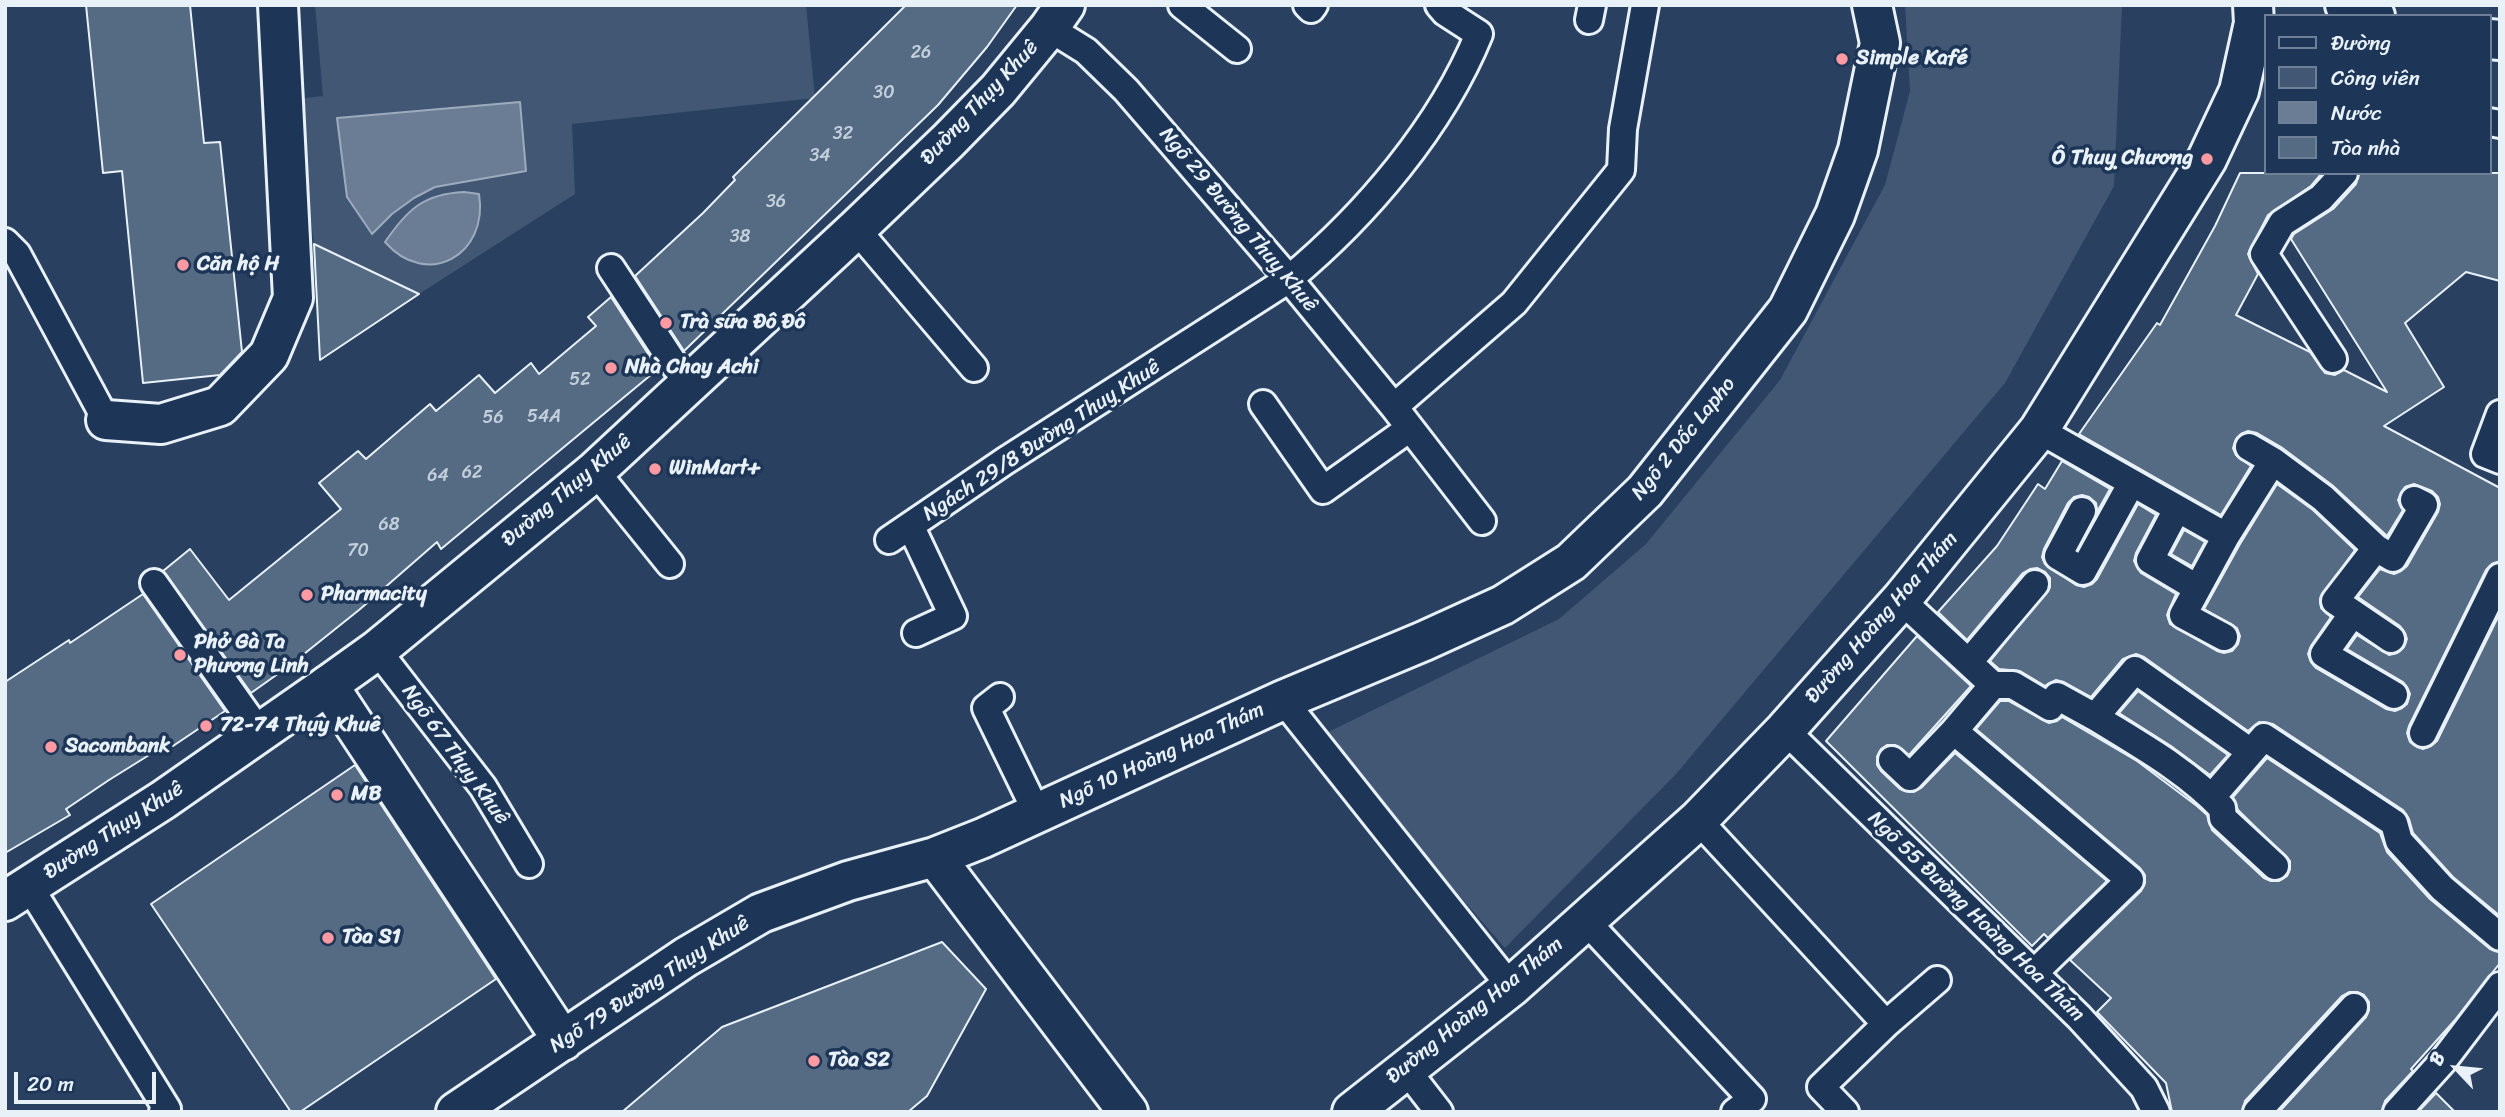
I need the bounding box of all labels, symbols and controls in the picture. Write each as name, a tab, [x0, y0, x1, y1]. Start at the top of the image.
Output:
legend	[2264, 14, 2491, 175]
text: Đường	[2331, 24, 2391, 62]
street label: Đường Thụy Khuê	[916, 35, 1044, 171]
house number: 26	[911, 42, 931, 64]
place label: Simple Kafé	[1856, 46, 1968, 72]
marker: Simple Kafé	[1834, 51, 1850, 67]
text: Công viên	[2331, 59, 2420, 97]
house number: 30	[873, 82, 895, 104]
text: Nước	[2331, 94, 2381, 132]
street label: Ngõ 29 Đường Thuỵ Khuê	[1153, 122, 1323, 318]
house number: 32	[833, 123, 853, 145]
text: Tòa nhà	[2331, 129, 2400, 167]
house number: 34	[809, 145, 831, 167]
place label: Ô Thuỵ Chương	[2052, 146, 2193, 172]
marker: Ô Thuỵ Chương	[2199, 151, 2215, 167]
house number: 36	[766, 191, 786, 213]
house number: 38	[730, 226, 750, 248]
place label: Căn hộ H	[197, 252, 279, 278]
marker: Căn hộ H	[175, 257, 191, 273]
place label: Trà sữa Đô Đô	[680, 310, 805, 336]
marker: Trà sữa Đô Đô	[658, 315, 674, 331]
place label: Nhà Chay Achi	[625, 355, 759, 381]
street label: Ngách 29/8 Đường Thuỵ Khuê	[919, 355, 1165, 527]
marker: Nhà Chay Achi	[603, 360, 619, 376]
house number: 52	[569, 369, 591, 391]
street label: Ngõ 2 Dốc Lapho	[1627, 372, 1741, 506]
house number: 54A	[527, 406, 561, 428]
house number: 56	[482, 407, 504, 429]
street label: Đường Thụy Khuê	[497, 429, 637, 553]
place label: WinMart+	[669, 456, 761, 482]
marker: WinMart+	[647, 461, 663, 477]
house number: 62	[462, 462, 482, 484]
house number: 64	[427, 465, 449, 487]
house number: 68	[378, 514, 400, 536]
street label: Đường Hoàng Hoa Thám	[1800, 527, 1964, 709]
house number: 70	[347, 540, 369, 562]
place label: Pharmacity	[321, 582, 427, 608]
marker: Pharmacity	[299, 587, 315, 603]
place label: Phở Gà Ta Phương Linh	[194, 630, 308, 680]
marker: Phở Gà Ta Phương Linh	[172, 647, 188, 663]
street label: Ngõ 67 Thụy Khuê	[396, 680, 514, 830]
street label: Ngõ 10 Hoàng Hoa Thám	[1055, 697, 1269, 815]
place label: 72-74 Thụy Khuê	[220, 713, 381, 739]
marker: 72-74 Thụy Khuê	[198, 718, 214, 734]
place label: Sacombank	[65, 734, 170, 760]
marker: Sacombank	[43, 739, 59, 755]
street label: Đường Thụy Khuê	[39, 776, 189, 886]
place label: MB	[351, 782, 382, 808]
marker: MB	[329, 787, 345, 803]
street label: Ngõ 55 Đường Hoàng Hoa Thám	[1862, 806, 2090, 1028]
street label: Ngõ 79 Đường Thụy Khuê	[545, 911, 755, 1059]
place label: Tòa S1	[342, 925, 401, 951]
marker: Tòa S1	[320, 930, 336, 946]
street label: Đường Hoàng Hoa Thám	[1382, 932, 1568, 1090]
north arrow	[2421, 1033, 2491, 1103]
text: B	[2419, 1046, 2454, 1071]
place label: Tòa S2	[828, 1048, 890, 1074]
marker: Tòa S2	[806, 1053, 822, 1069]
scale bar	[18, 1058, 159, 1102]
text: 20 m	[27, 1065, 74, 1103]

